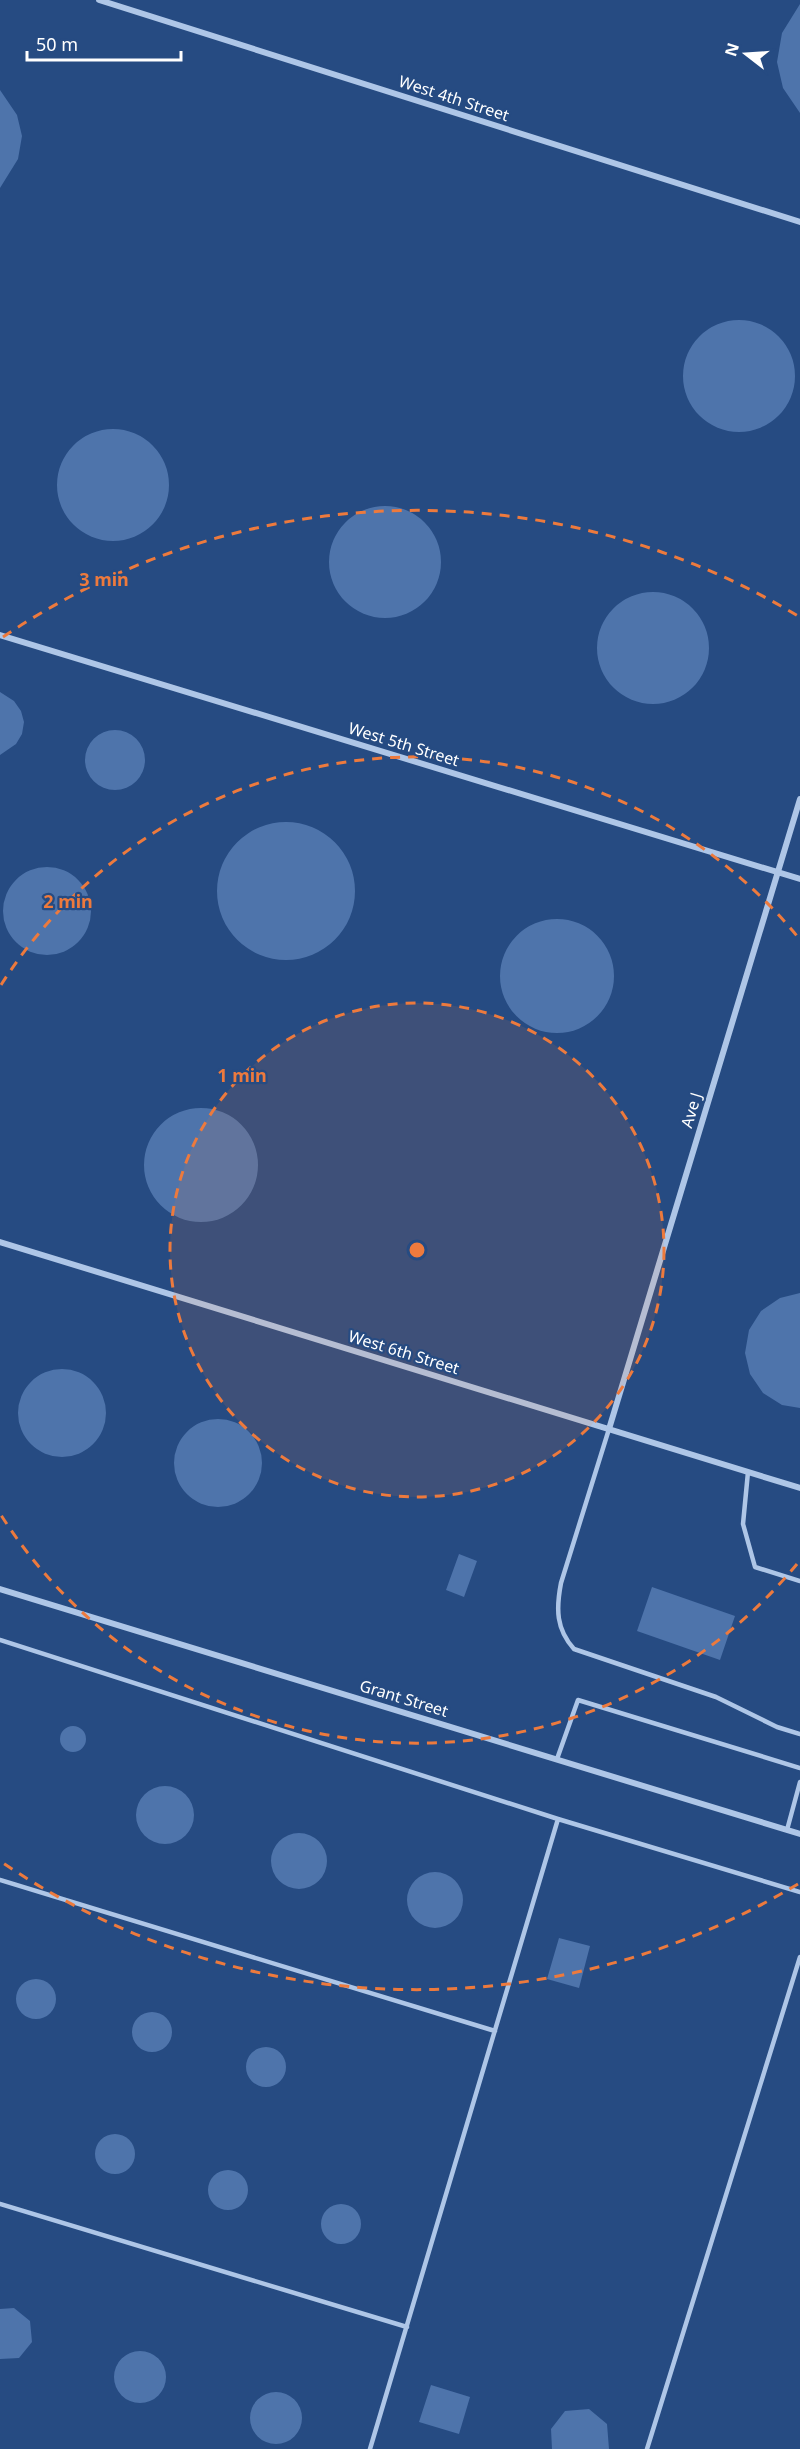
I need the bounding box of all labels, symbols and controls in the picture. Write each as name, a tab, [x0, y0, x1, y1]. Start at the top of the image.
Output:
scale bar	[27, 24, 182, 62]
north arrow	[716, 24, 776, 84]
text: 50 m	[36, 32, 78, 56]
text: N	[719, 40, 744, 59]
street label: West 4th Street	[396, 70, 512, 126]
text: 3 min	[79, 567, 129, 591]
street label: West 5th Street	[346, 717, 462, 771]
text: 2 min	[43, 889, 93, 913]
text: 1 min	[217, 1063, 267, 1087]
street label: Ave J	[675, 1090, 707, 1130]
centre of rings	[407, 1240, 427, 1260]
street label: West 6th Street	[346, 1325, 462, 1379]
street label: Grant Street	[357, 1674, 451, 1722]

